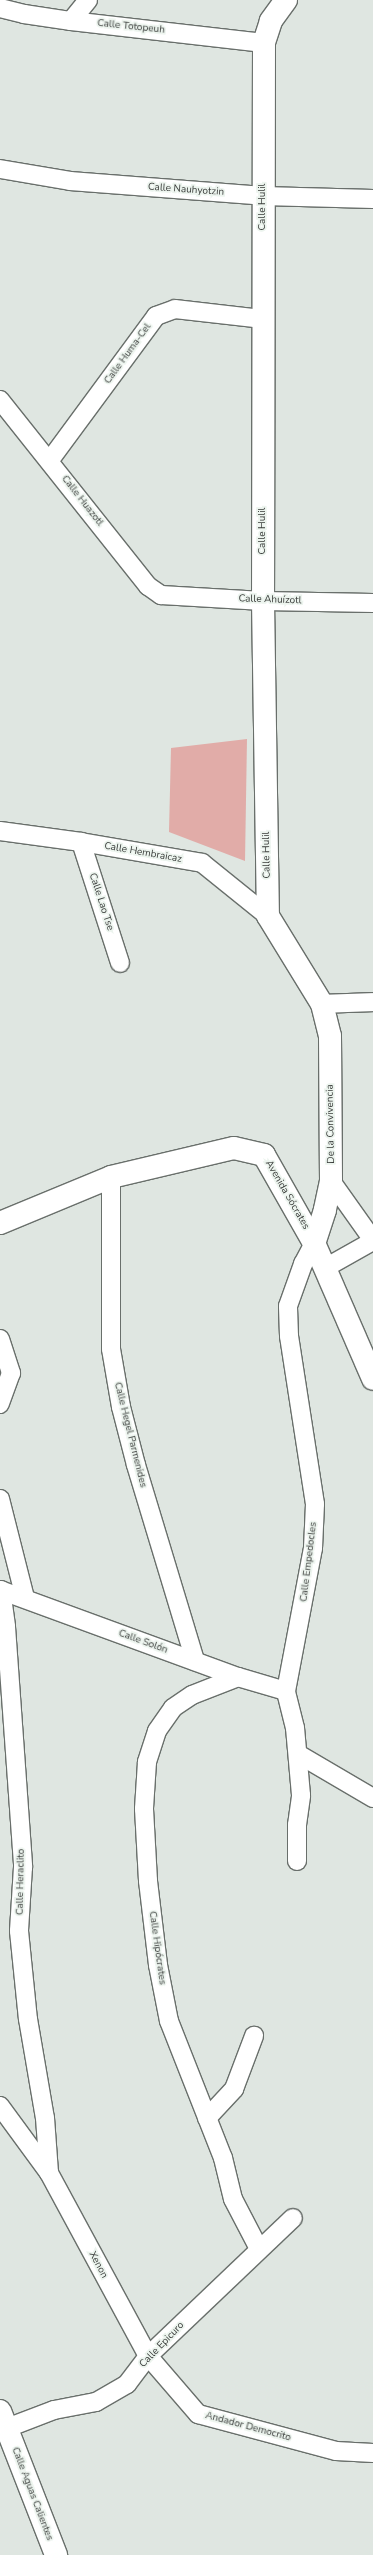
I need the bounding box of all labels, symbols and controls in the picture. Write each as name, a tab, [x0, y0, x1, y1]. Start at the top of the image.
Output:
street label: Calle Totopeuh	[97, 17, 165, 37]
street label: Calle Nauhyotzin	[148, 181, 224, 199]
street label: Calle Hulil	[257, 183, 269, 231]
street label: Calle Huma-Cel	[102, 322, 154, 386]
street label: Calle Huazotl	[59, 473, 105, 529]
street label: Calle Hulil	[257, 507, 269, 555]
street label: Calle Ahuízotl	[238, 593, 302, 607]
street label: Calle Hulil	[261, 831, 273, 879]
street label: Calle Hembraicaz	[103, 840, 183, 866]
street label: Calle Lao Tse	[86, 872, 116, 932]
street label: De la Convivencia	[324, 1084, 338, 1164]
street label: Avenida Sócrates	[262, 1158, 312, 1232]
street label: Calle Hegel Parmenides	[111, 1381, 149, 1489]
street label: Calle Empedocles	[298, 1521, 320, 1603]
street label: Calle Solón	[117, 1628, 169, 1656]
street label: Calle Heraclito	[14, 1849, 28, 1915]
street label: Calle Hipócrates	[146, 1911, 168, 1985]
street label: Xenon	[86, 2250, 110, 2280]
street label: Calle Epicuro	[137, 2320, 187, 2370]
street label: Andador Democrito	[204, 2410, 292, 2444]
street label: Calle Aguas Calientes	[9, 2446, 55, 2542]

